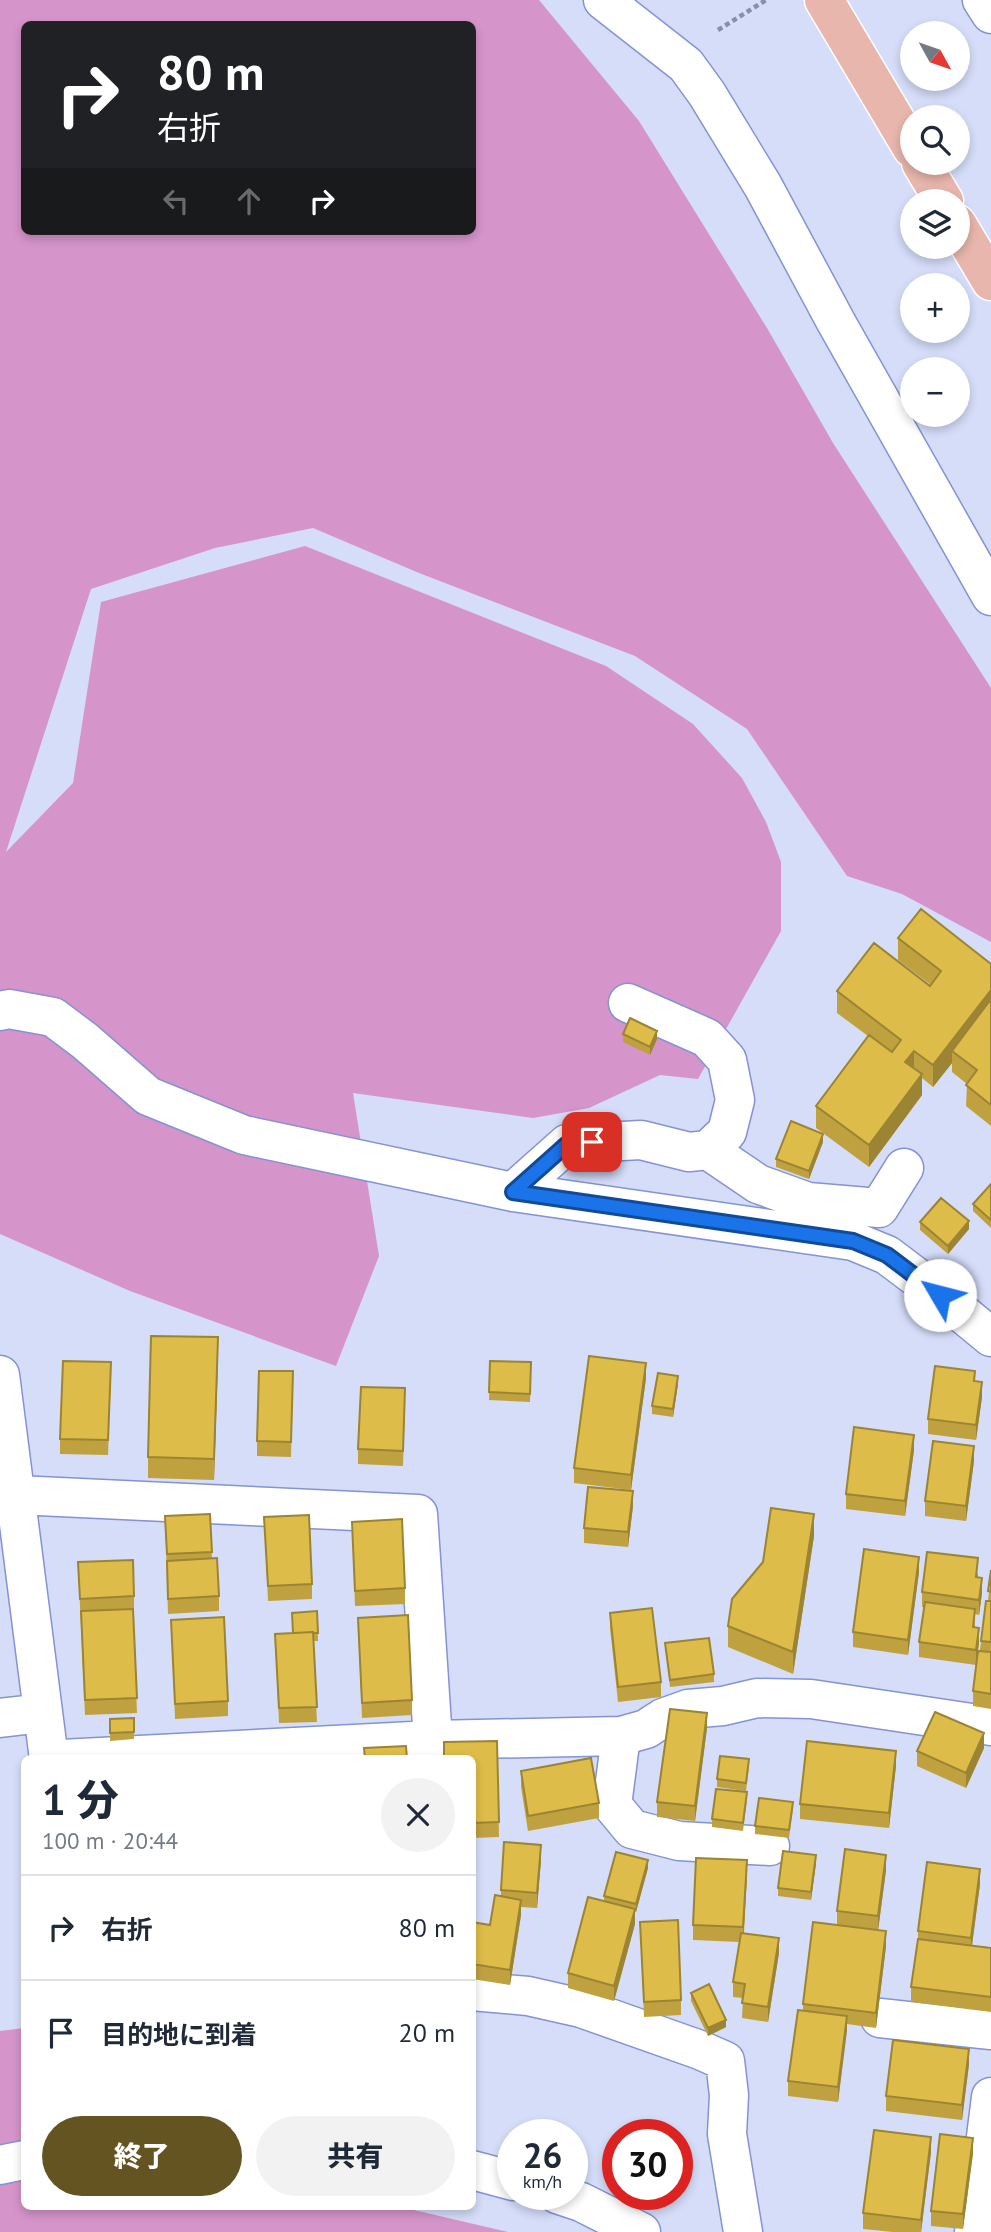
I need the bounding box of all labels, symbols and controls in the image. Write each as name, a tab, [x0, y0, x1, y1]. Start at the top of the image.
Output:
north arrow	[900, 21, 970, 91]
map controls	[900, 21, 970, 427]
text: 80 m	[157, 40, 264, 104]
icon: right	[42, 49, 133, 140]
button: search	[900, 105, 970, 175]
text: 右折	[157, 106, 221, 148]
icon: left	[157, 182, 195, 220]
icon: ahead	[230, 182, 268, 220]
icon: right	[303, 182, 341, 220]
button: layers	[900, 189, 970, 259]
button: +	[900, 273, 970, 343]
button: −	[900, 357, 970, 427]
pin	[562, 1112, 622, 1172]
icon: arrive	[573, 1123, 611, 1161]
position arrow	[903, 1258, 977, 1332]
text: 1 分	[42, 1772, 118, 1827]
button: close	[381, 1778, 455, 1852]
text: 100 m · 20:44	[42, 1826, 178, 1855]
icon: right	[42, 1909, 80, 1947]
text: 80 m	[399, 1911, 455, 1944]
text: 右折	[101, 1913, 153, 1946]
icon: arrive	[42, 2014, 80, 2052]
text: 20 m	[399, 2016, 455, 2049]
text: 目的地に到着	[101, 2018, 257, 2051]
button: 終了	[42, 2116, 242, 2196]
button: 共有	[256, 2116, 455, 2196]
speed limit sign: 30	[602, 2119, 693, 2210]
text: 26	[523, 2132, 562, 2178]
text: km/h	[523, 2170, 562, 2193]

